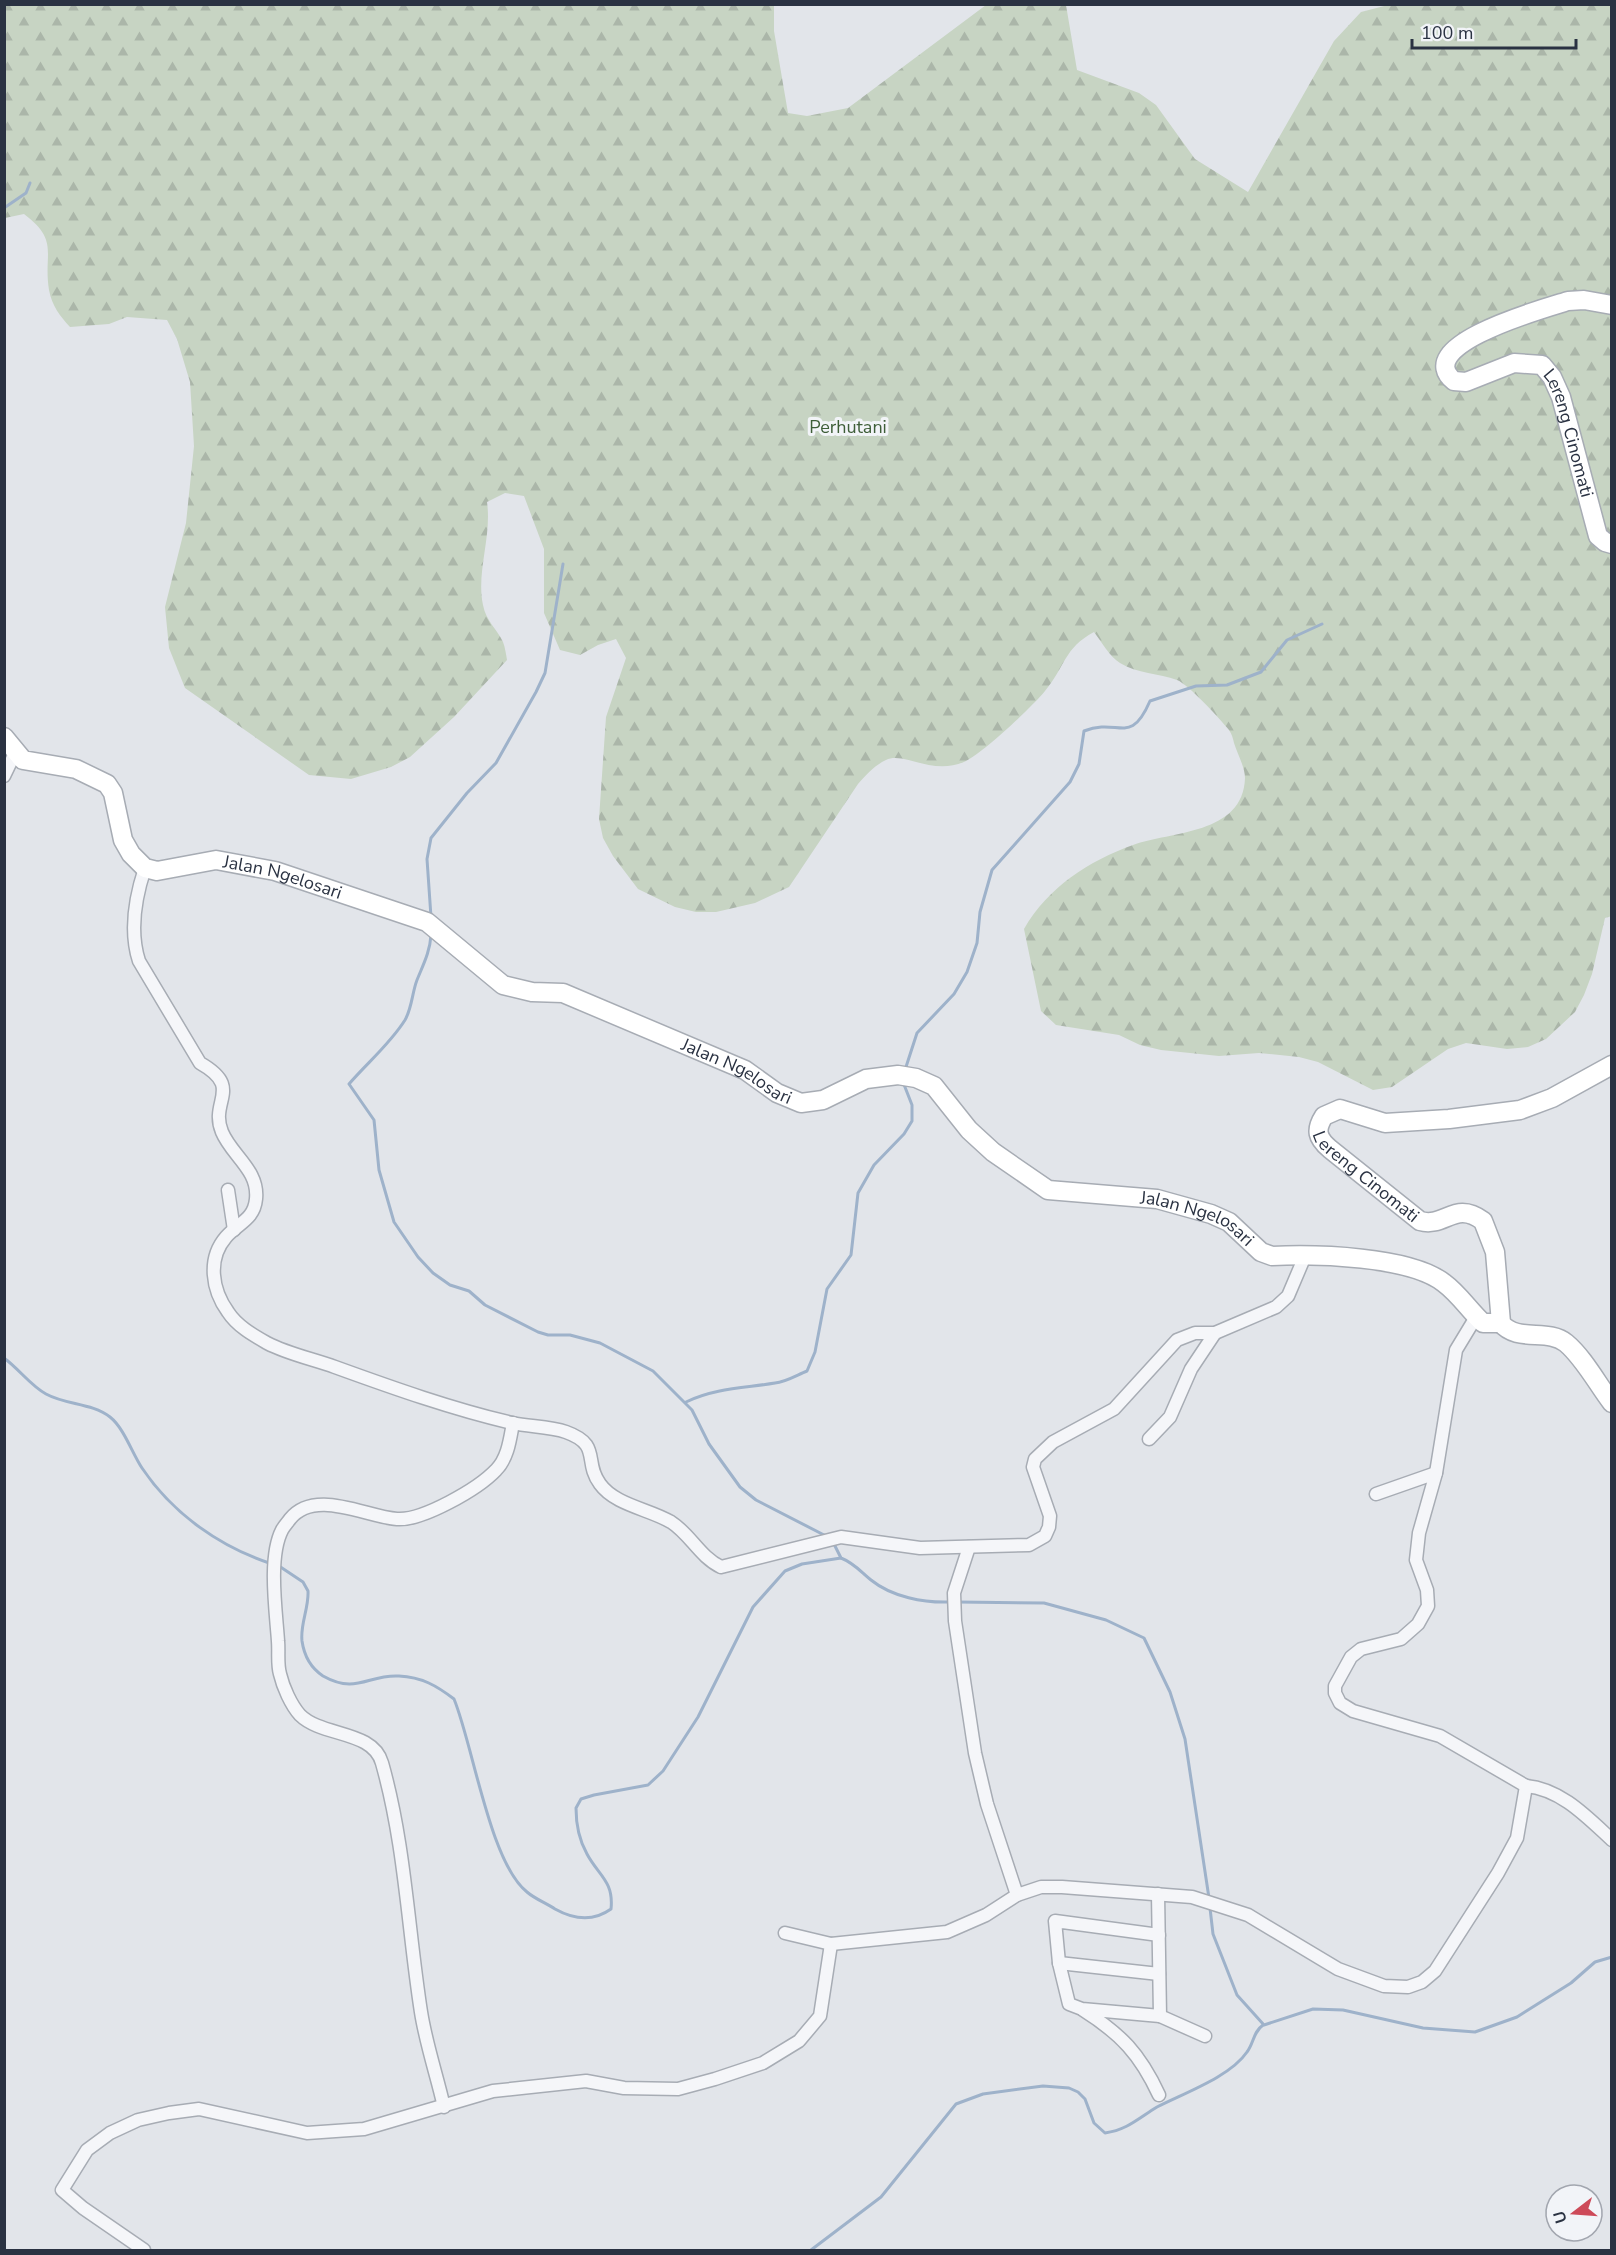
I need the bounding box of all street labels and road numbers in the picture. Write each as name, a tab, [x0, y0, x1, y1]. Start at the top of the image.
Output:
street label: Lereng Cinomati	[1538, 364, 1599, 500]
street label: Jalan Ngelosari	[220, 849, 345, 905]
street label: Jalan Ngelosari	[677, 1032, 796, 1110]
street label: Lereng Cinomati	[1307, 1127, 1424, 1228]
street label: Jalan Ngelosari	[1138, 1186, 1259, 1251]

